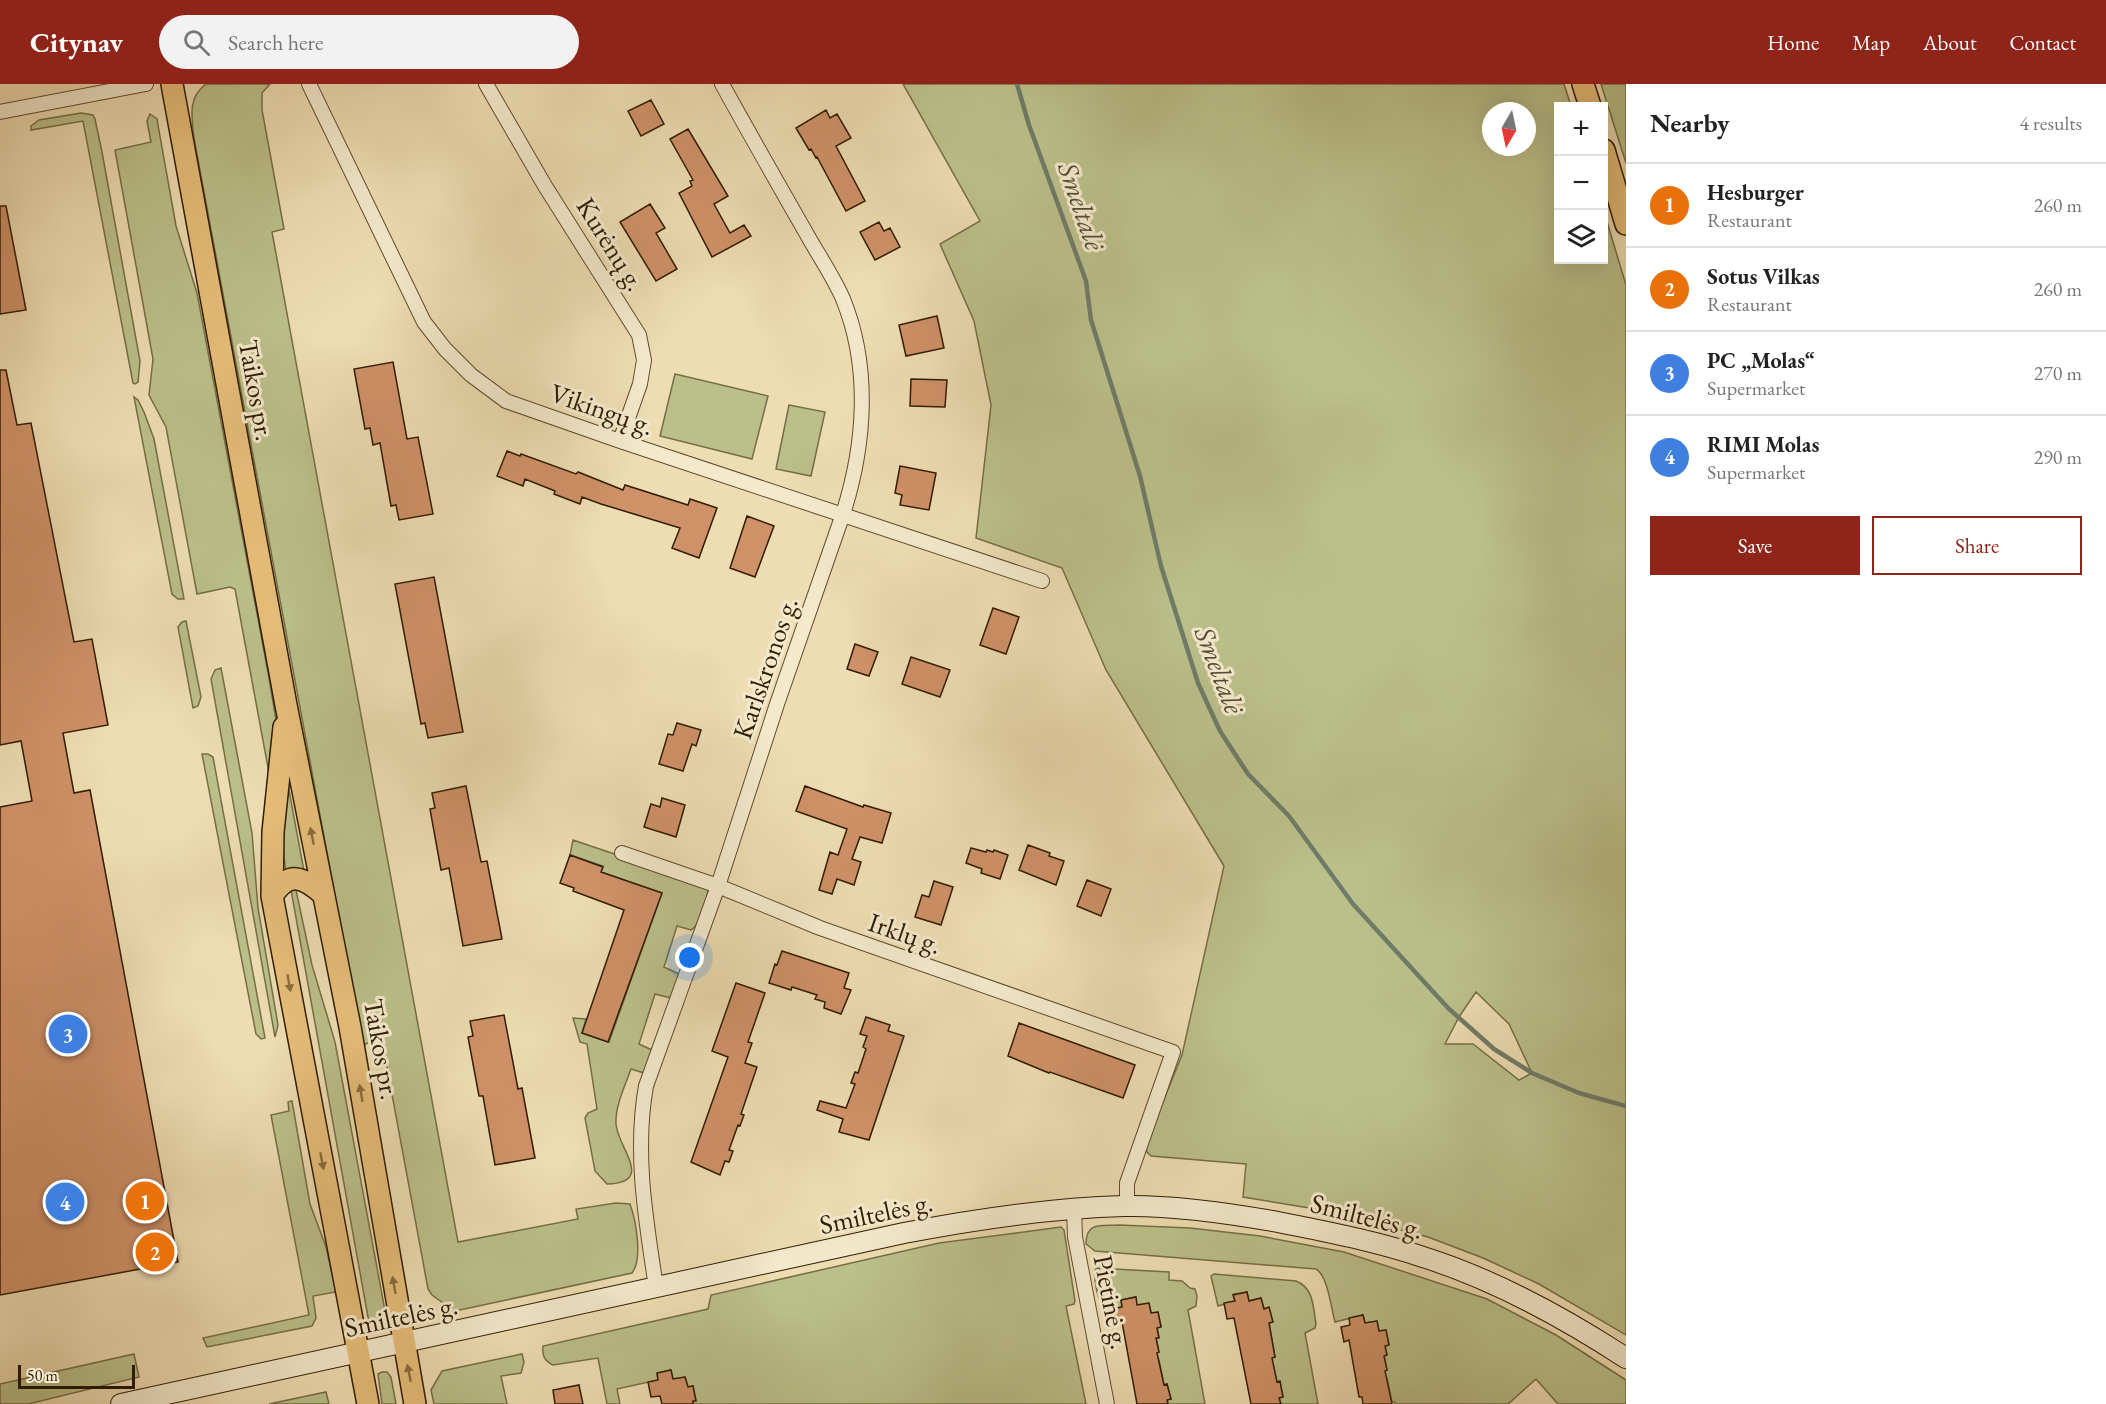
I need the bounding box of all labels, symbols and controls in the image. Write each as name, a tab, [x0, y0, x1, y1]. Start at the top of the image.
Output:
search box	[159, 15, 579, 69]
text: Citynav	[30, 24, 123, 60]
icon: search	[180, 26, 213, 59]
text: Search here	[228, 28, 324, 57]
text: Home	[1767, 29, 1819, 56]
text: Map	[1852, 29, 1890, 56]
text: About	[1923, 29, 1976, 56]
text: Contact	[2009, 29, 2076, 56]
north arrow	[1482, 102, 1536, 156]
map controls	[1554, 102, 1608, 264]
button: +	[1554, 102, 1608, 156]
text: Nearby	[1650, 106, 1730, 140]
text: 4 results	[2019, 110, 2082, 136]
water label: Smeltalė	[1050, 156, 1114, 256]
button: −	[1554, 156, 1608, 210]
text: Hesburger	[1707, 178, 1804, 207]
street label: Kurėnų g.	[569, 191, 653, 297]
text: 1	[1664, 192, 1675, 218]
text: 260 m	[2034, 192, 2082, 218]
text: Restaurant	[1707, 207, 1792, 233]
button: layers	[1554, 210, 1608, 264]
text: Sotus Vilkas	[1707, 262, 1820, 291]
text: 2	[1664, 276, 1675, 302]
text: 260 m	[2034, 276, 2082, 302]
text: Restaurant	[1707, 291, 1792, 317]
street label: Taikos pr.	[231, 337, 283, 443]
text: PC „Molas“	[1707, 346, 1815, 375]
text: 3	[1664, 360, 1675, 386]
text: 270 m	[2034, 360, 2082, 386]
street label: Vikingų g.	[546, 375, 658, 443]
text: Supermarket	[1707, 375, 1805, 401]
text: RIMI Molas	[1707, 430, 1819, 459]
text: 4	[1664, 444, 1675, 470]
text: 290 m	[2034, 444, 2082, 470]
text: Supermarket	[1707, 459, 1805, 485]
button: Save	[1650, 516, 1860, 575]
button: Share	[1872, 516, 2082, 575]
street label: Karlskronos g.	[724, 592, 806, 744]
water label: Smeltalė	[1187, 620, 1254, 720]
one-way arrow	[307, 827, 316, 846]
street label: Irklų g.	[864, 904, 946, 962]
your location	[675, 943, 704, 972]
one-way arrow	[284, 973, 293, 992]
street label: Taikos pr.	[356, 996, 408, 1102]
pin: 3	[48, 1012, 88, 1056]
one-way arrow	[356, 1083, 365, 1102]
one-way arrow	[318, 1152, 327, 1171]
pin: 1	[126, 1178, 164, 1224]
pin: 4	[46, 1180, 84, 1224]
street label: Smiltelės g.	[816, 1184, 936, 1242]
street label: Smiltelės g.	[1307, 1185, 1427, 1247]
pin: 2	[136, 1230, 174, 1274]
street label: Pietinė g.	[1086, 1252, 1138, 1352]
one-way arrow	[389, 1276, 398, 1295]
street label: Smiltelės g.	[341, 1287, 461, 1345]
scale bar	[18, 1362, 135, 1390]
one-way arrow	[404, 1364, 413, 1383]
text: 50 m	[27, 1365, 58, 1386]

